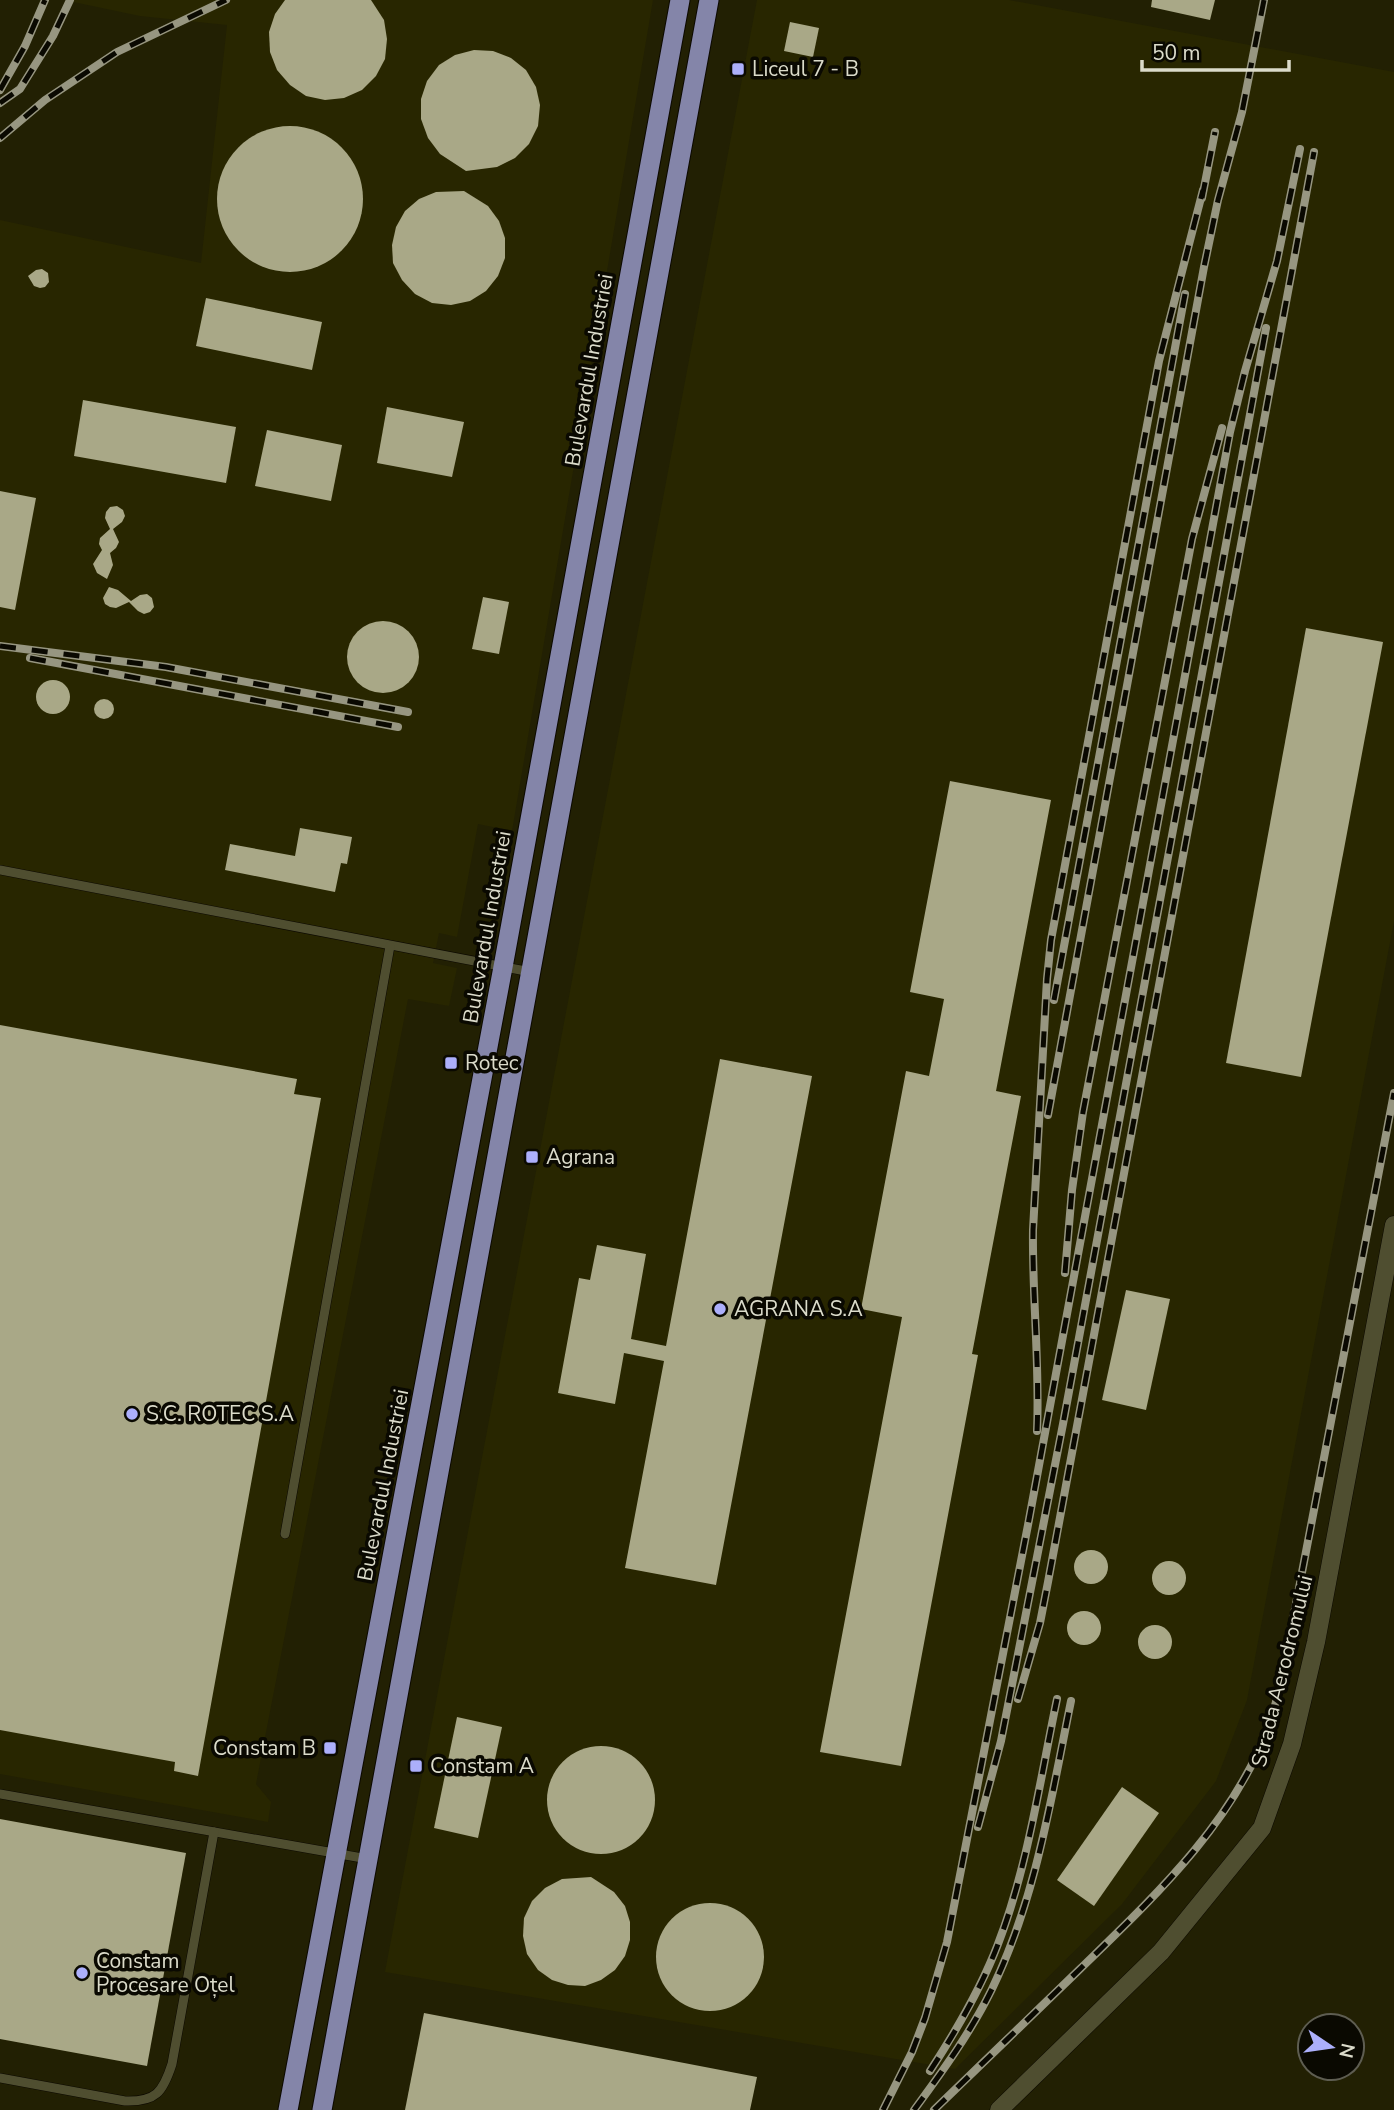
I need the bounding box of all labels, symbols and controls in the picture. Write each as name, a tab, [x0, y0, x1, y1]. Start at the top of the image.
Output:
scale bar	[1142, 28, 1289, 72]
text: 50 m	[1152, 39, 1201, 67]
place label: Liceul 7 - B	[752, 55, 859, 83]
marker: Liceul 7 - B	[730, 61, 746, 77]
street label: Bulevardul Industriei	[558, 272, 620, 468]
street label: Bulevardul Industriei	[456, 829, 518, 1025]
place label: Rotec	[465, 1049, 519, 1077]
marker: Rotec	[443, 1055, 459, 1071]
place label: Agrana	[546, 1143, 615, 1171]
marker: Agrana	[524, 1149, 540, 1165]
place label: AGRANA S.A	[734, 1295, 863, 1323]
marker: AGRANA S.A	[712, 1301, 728, 1317]
street label: Bulevardul Industriei	[351, 1387, 415, 1583]
place label: S.C. ROTEC S.A	[146, 1400, 294, 1428]
marker: S.C. ROTEC S.A	[124, 1406, 140, 1422]
street label: Strada Aerodromului	[1245, 1572, 1319, 1770]
place label: Constam B	[213, 1734, 316, 1762]
marker: Constam B	[322, 1740, 338, 1756]
place label: Constam A	[430, 1752, 534, 1780]
marker: Constam A	[408, 1758, 424, 1774]
place label: Constam Procesare Oțel	[96, 1947, 236, 1999]
marker: Constam Procesare Oțel	[74, 1965, 90, 1981]
north arrow	[1296, 2012, 1366, 2082]
text: N	[1332, 2041, 1361, 2060]

